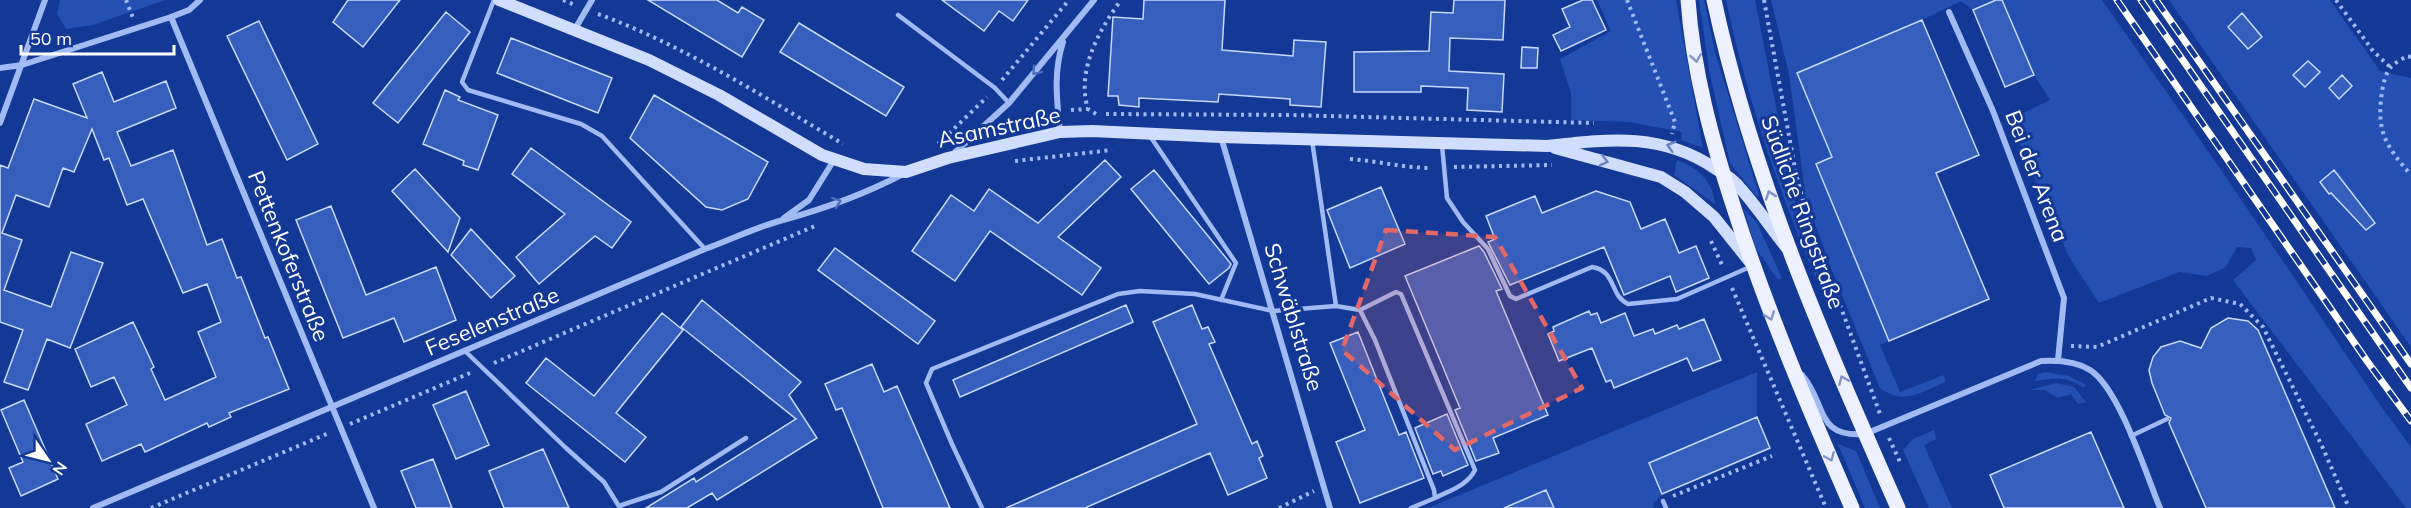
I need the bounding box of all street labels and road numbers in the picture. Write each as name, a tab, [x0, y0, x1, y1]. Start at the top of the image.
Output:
street label: Asamstraße	[935, 100, 1063, 154]
street label: Bei der Arena	[1999, 106, 2075, 246]
street label: Südliche Ringstraße	[1755, 112, 1851, 312]
street label: Pettenkoferstraße	[242, 167, 336, 345]
street label: Schwäblstraße	[1258, 239, 1330, 395]
street label: Feselenstraße	[421, 280, 563, 362]

